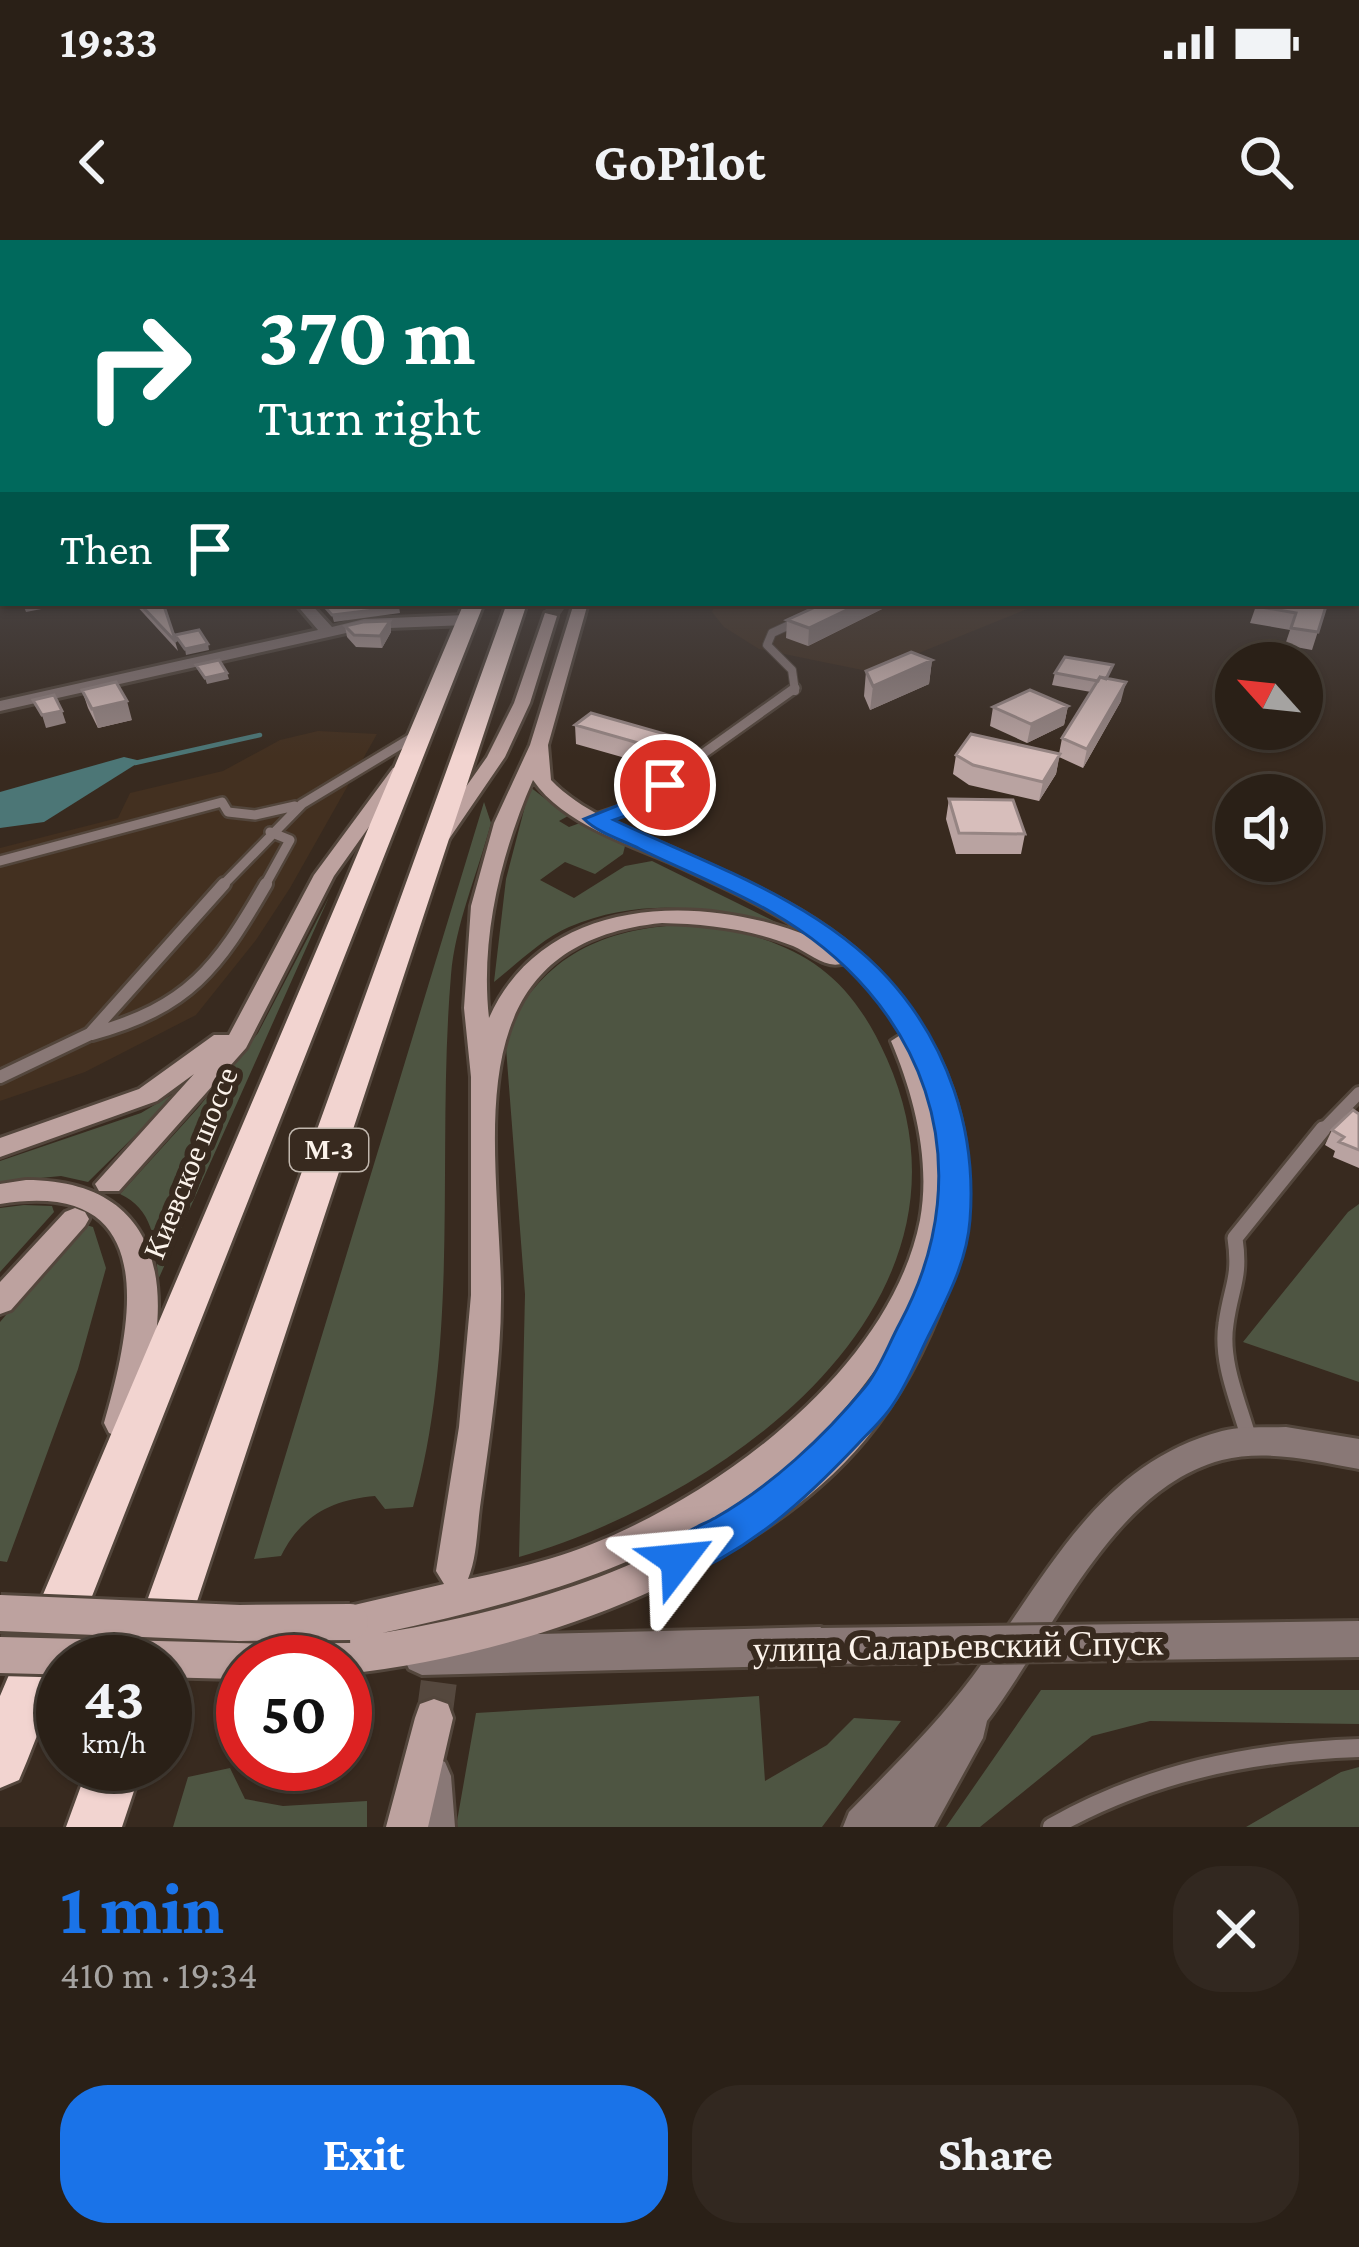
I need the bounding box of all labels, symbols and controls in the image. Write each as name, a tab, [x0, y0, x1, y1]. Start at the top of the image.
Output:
text: 19:33	[60, 17, 158, 67]
icon: back	[60, 129, 126, 195]
icon: search	[1233, 129, 1299, 195]
text: GoPilot	[594, 132, 765, 192]
icon: right	[60, 288, 216, 444]
text: 370 m	[258, 289, 476, 382]
text: Turn right	[258, 387, 480, 447]
icon: arrive	[177, 516, 243, 582]
text: Then	[60, 524, 153, 574]
north arrow	[1215, 642, 1323, 750]
map controls	[1215, 642, 1323, 882]
pin	[614, 734, 716, 836]
icon: arrive	[632, 752, 698, 818]
button: sound	[1215, 774, 1323, 882]
street label: Киевское шоссе	[137, 1062, 244, 1263]
road number: М-3	[290, 1129, 368, 1171]
position arrow	[615, 1497, 741, 1623]
street label: улица Саларьевский Спуск	[752, 1622, 1164, 1670]
speed limit sign: 50	[216, 1635, 372, 1791]
text: 43	[83, 1664, 145, 1731]
text: km/h	[82, 1726, 146, 1759]
button: close	[1173, 1866, 1299, 1992]
text: 1 min	[60, 1868, 224, 1948]
text: 410 m · 19:34	[60, 1953, 258, 1996]
button: Exit	[60, 2085, 668, 2223]
button: Share	[692, 2085, 1299, 2223]

